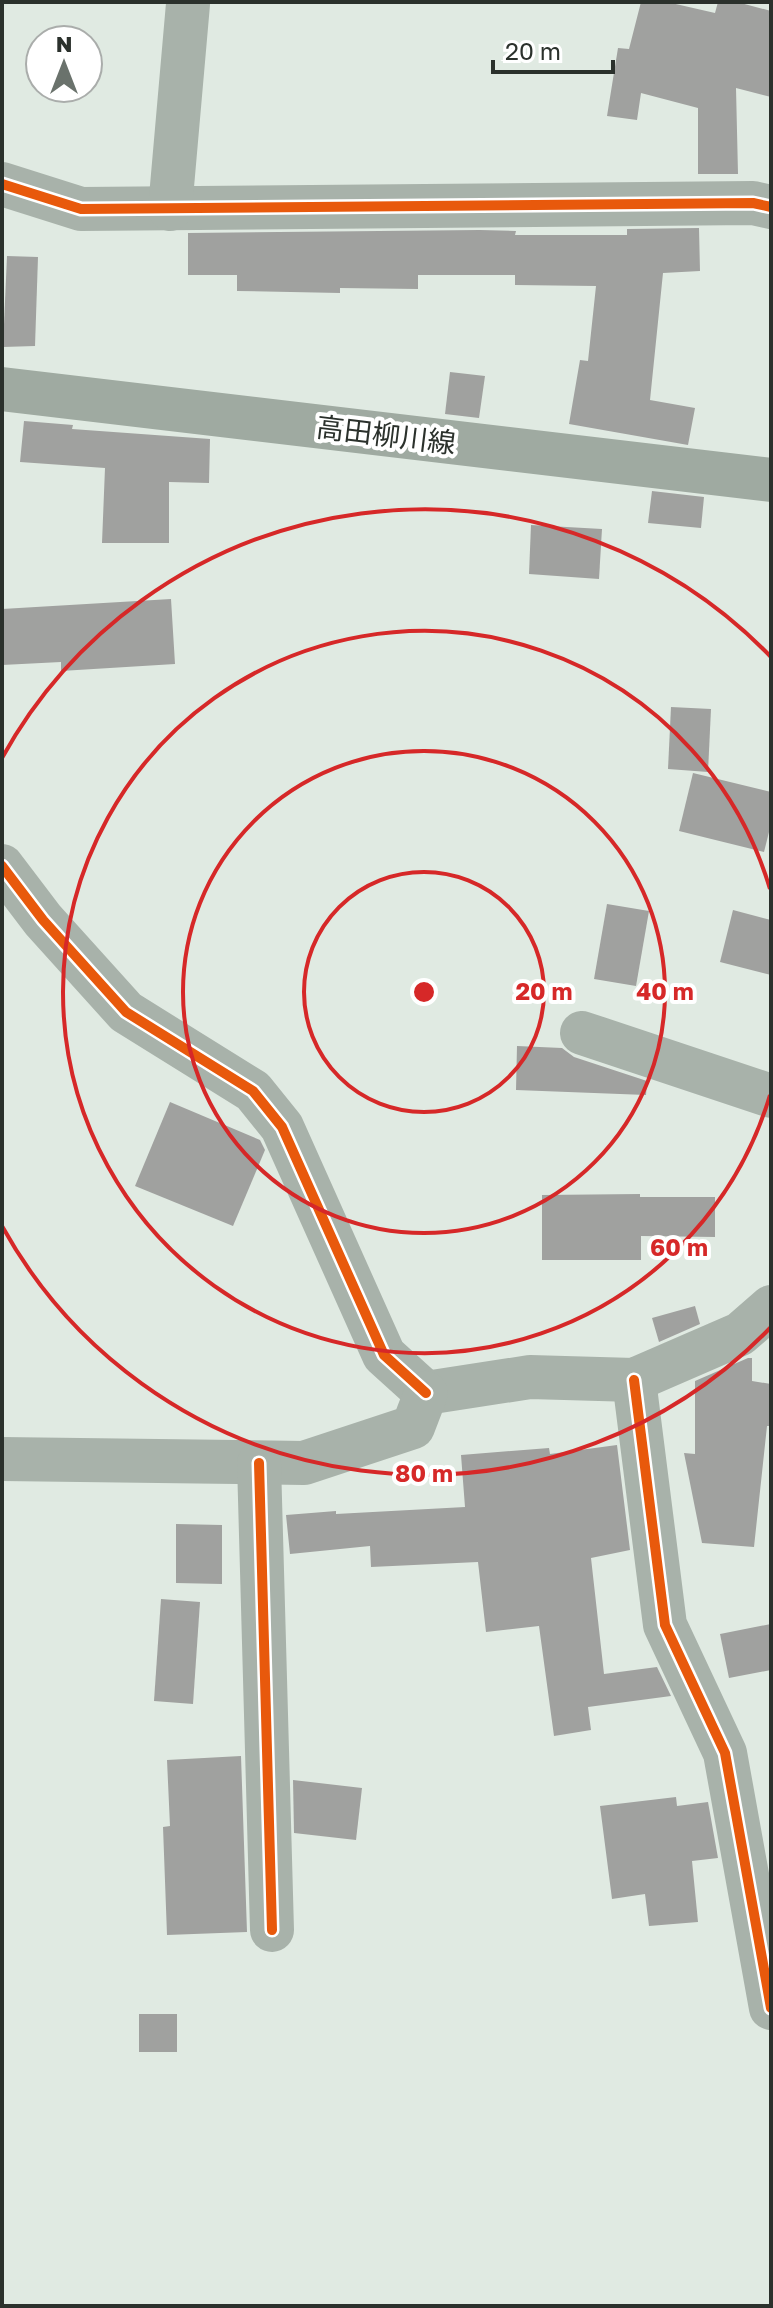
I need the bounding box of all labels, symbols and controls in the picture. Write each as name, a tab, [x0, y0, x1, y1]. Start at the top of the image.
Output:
north arrow	[24, 24, 104, 104]
scale bar	[493, 24, 613, 74]
text: N	[56, 30, 72, 57]
text: 20 m	[505, 36, 561, 65]
street label: 高田柳川線	[315, 410, 458, 459]
text: 20 m	[515, 976, 573, 1005]
text: 40 m	[636, 976, 694, 1005]
centre of rings	[410, 978, 438, 1006]
text: 60 m	[650, 1232, 708, 1261]
text: 80 m	[395, 1458, 453, 1487]

